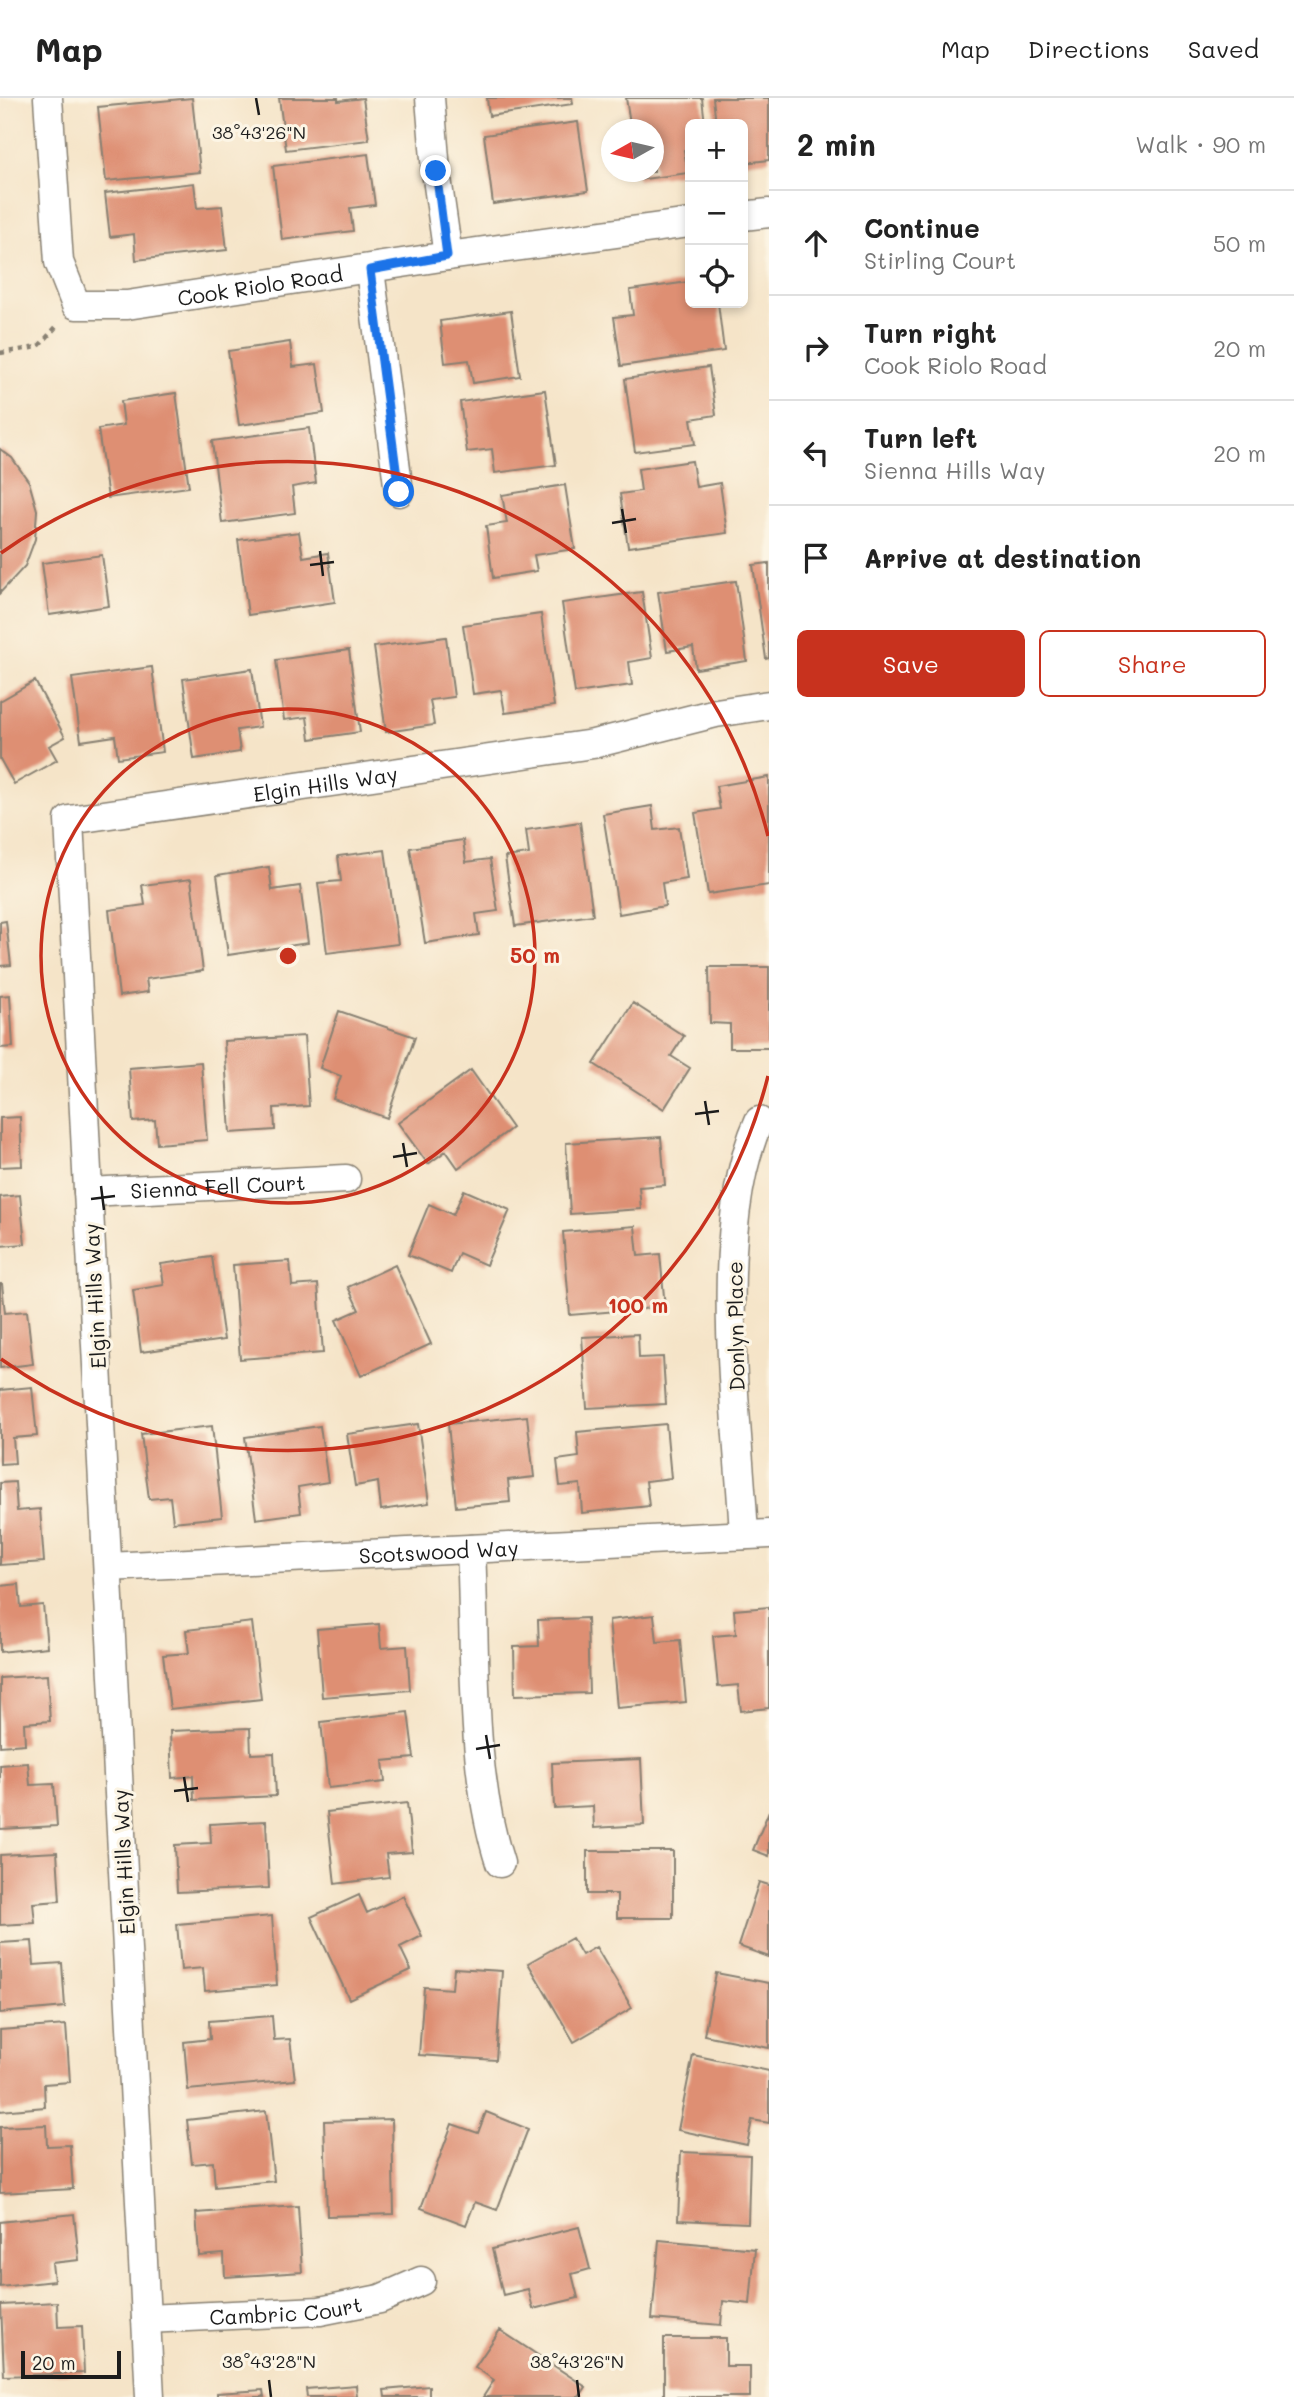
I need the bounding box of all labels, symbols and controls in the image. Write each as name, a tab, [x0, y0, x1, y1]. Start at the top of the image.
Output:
text: Map	[35, 27, 103, 70]
text: Map	[941, 33, 990, 64]
text: Directions	[1028, 33, 1150, 64]
text: Saved	[1188, 33, 1259, 64]
north arrow	[601, 119, 664, 182]
map controls	[685, 119, 748, 308]
button: +	[685, 119, 748, 182]
text: 38°43'26"N	[212, 120, 306, 144]
text: 2 min	[797, 124, 876, 164]
text: Walk · 90 m	[1135, 129, 1266, 159]
route end	[420, 155, 451, 186]
button: −	[685, 182, 748, 245]
text: Continue	[864, 211, 980, 245]
icon: ahead	[797, 224, 835, 262]
text: 50 m	[1213, 228, 1266, 258]
button: locate	[685, 245, 748, 308]
text: Stirling Court	[864, 245, 1016, 275]
street label: Cook Riolo Road	[175, 259, 344, 311]
text: Turn right	[864, 316, 997, 350]
icon: right	[797, 329, 835, 367]
text: 20 m	[1213, 333, 1266, 363]
text: Cook Riolo Road	[864, 350, 1047, 380]
text: Turn left	[864, 421, 977, 455]
icon: left	[797, 434, 835, 472]
text: 20 m	[1213, 438, 1266, 468]
text: Sienna Hills Way	[864, 455, 1045, 485]
route start	[383, 476, 414, 507]
icon: arrive	[797, 539, 835, 577]
text: Arrive at destination	[864, 541, 1141, 575]
button: Save	[797, 630, 1025, 697]
button: Share	[1039, 630, 1266, 697]
street label: Elgin Hills Way	[251, 759, 399, 807]
text: 50 m	[510, 941, 560, 968]
centre of rings	[276, 944, 300, 968]
street label: Sienna Fell Court	[130, 1168, 306, 1203]
street label: Elgin Hills Way	[77, 1223, 111, 1369]
street label: Donlyn Place	[720, 1261, 750, 1391]
text: 100 m	[608, 1291, 668, 1318]
street label: Scotswood Way	[358, 1533, 519, 1568]
street label: Elgin Hills Way	[106, 1789, 140, 1935]
street label: Cambric Court	[209, 2289, 364, 2330]
scale bar	[21, 2348, 121, 2380]
text: 38°43'28"N	[222, 2349, 316, 2373]
text: 38°43'26"N	[530, 2349, 624, 2373]
text: 20 m	[32, 2350, 76, 2375]

